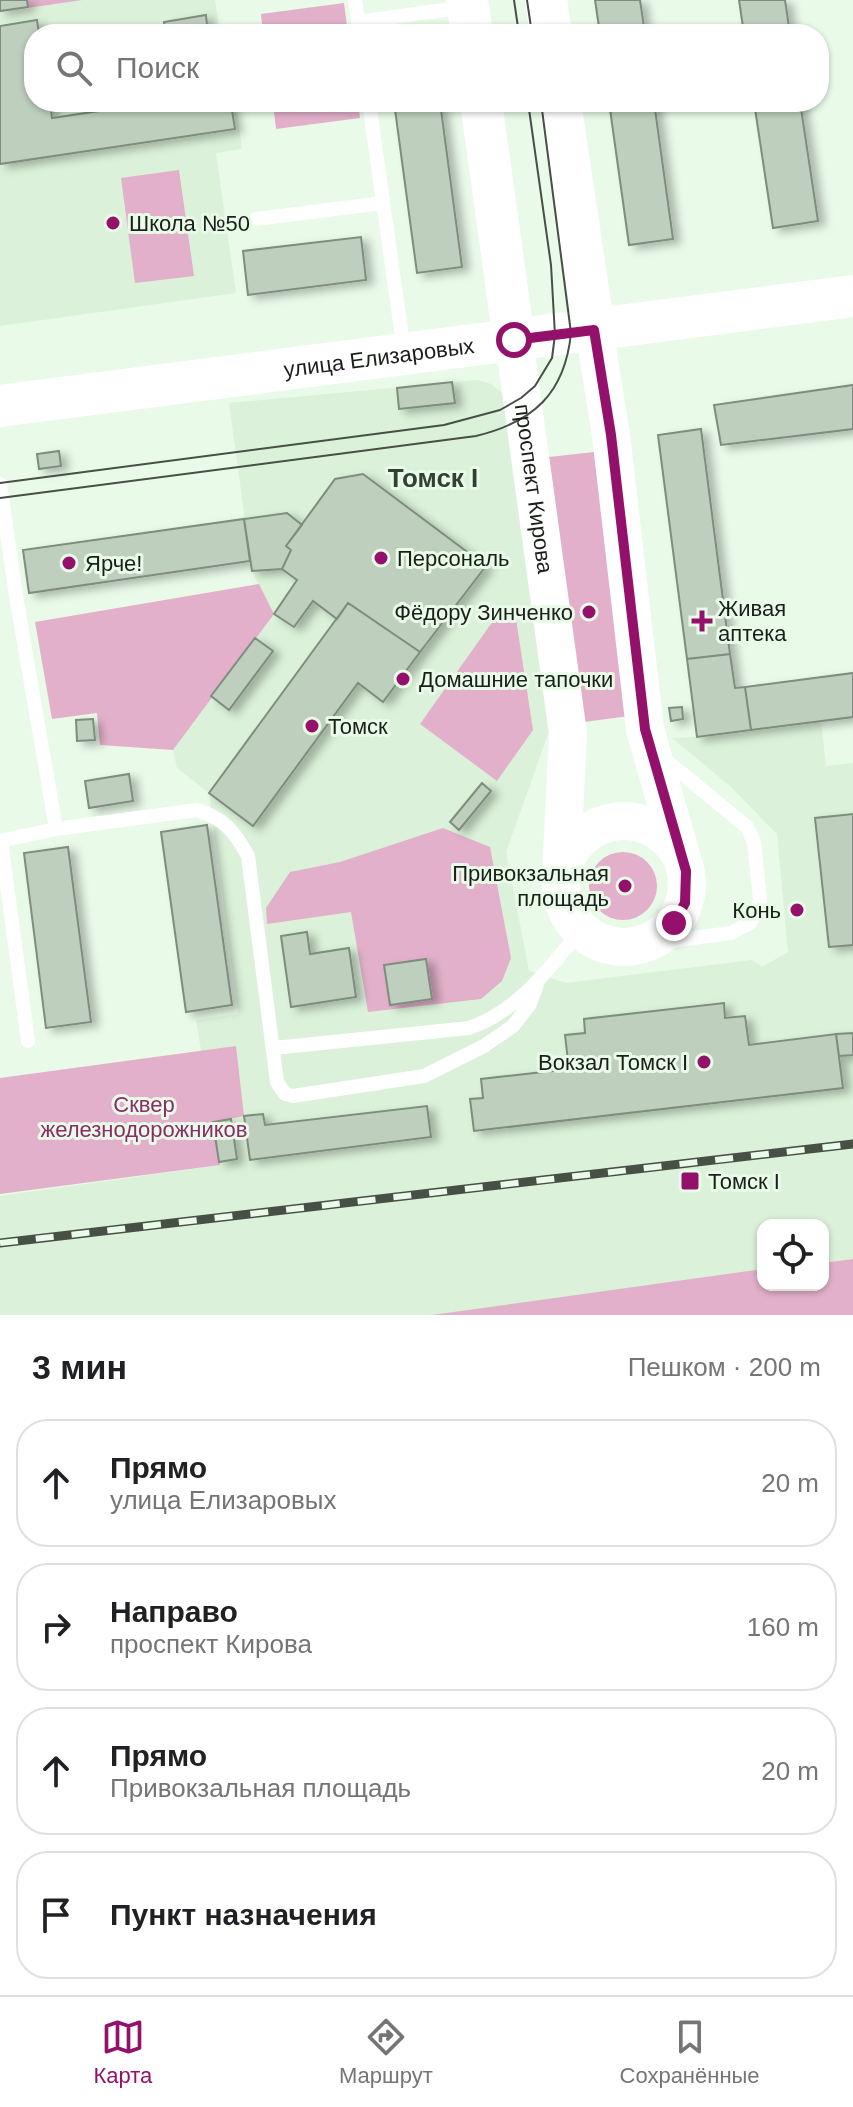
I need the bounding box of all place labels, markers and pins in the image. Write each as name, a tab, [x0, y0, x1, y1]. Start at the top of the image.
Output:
place label: Школа №50	[129, 211, 250, 236]
marker: Школа №50	[104, 214, 122, 232]
place label: Персональ	[397, 546, 509, 571]
marker: Персональ	[372, 549, 390, 567]
place label: Ярче!	[85, 551, 142, 576]
marker: Ярче!	[60, 554, 78, 572]
place label: Живая аптека	[718, 596, 787, 646]
place label: Фёдору Зинченко	[394, 600, 573, 625]
marker: Фёдору Зинченко	[580, 603, 598, 621]
marker: Живая аптека	[693, 612, 711, 630]
place label: Домашние тапочки	[419, 667, 613, 692]
marker: Домашние тапочки	[394, 670, 412, 688]
place label: Томск	[328, 714, 388, 739]
marker: Томск	[303, 717, 321, 735]
place label: Привокзальная площадь	[452, 861, 609, 911]
marker: Привокзальная площадь	[616, 877, 634, 895]
place label: Конь	[732, 898, 781, 923]
marker: Конь	[788, 901, 806, 919]
place label: Вокзал Томск I	[538, 1050, 688, 1075]
marker: Вокзал Томск I	[695, 1053, 713, 1071]
place label: Томск I	[708, 1169, 780, 1194]
marker: Томск I	[679, 1170, 701, 1192]

